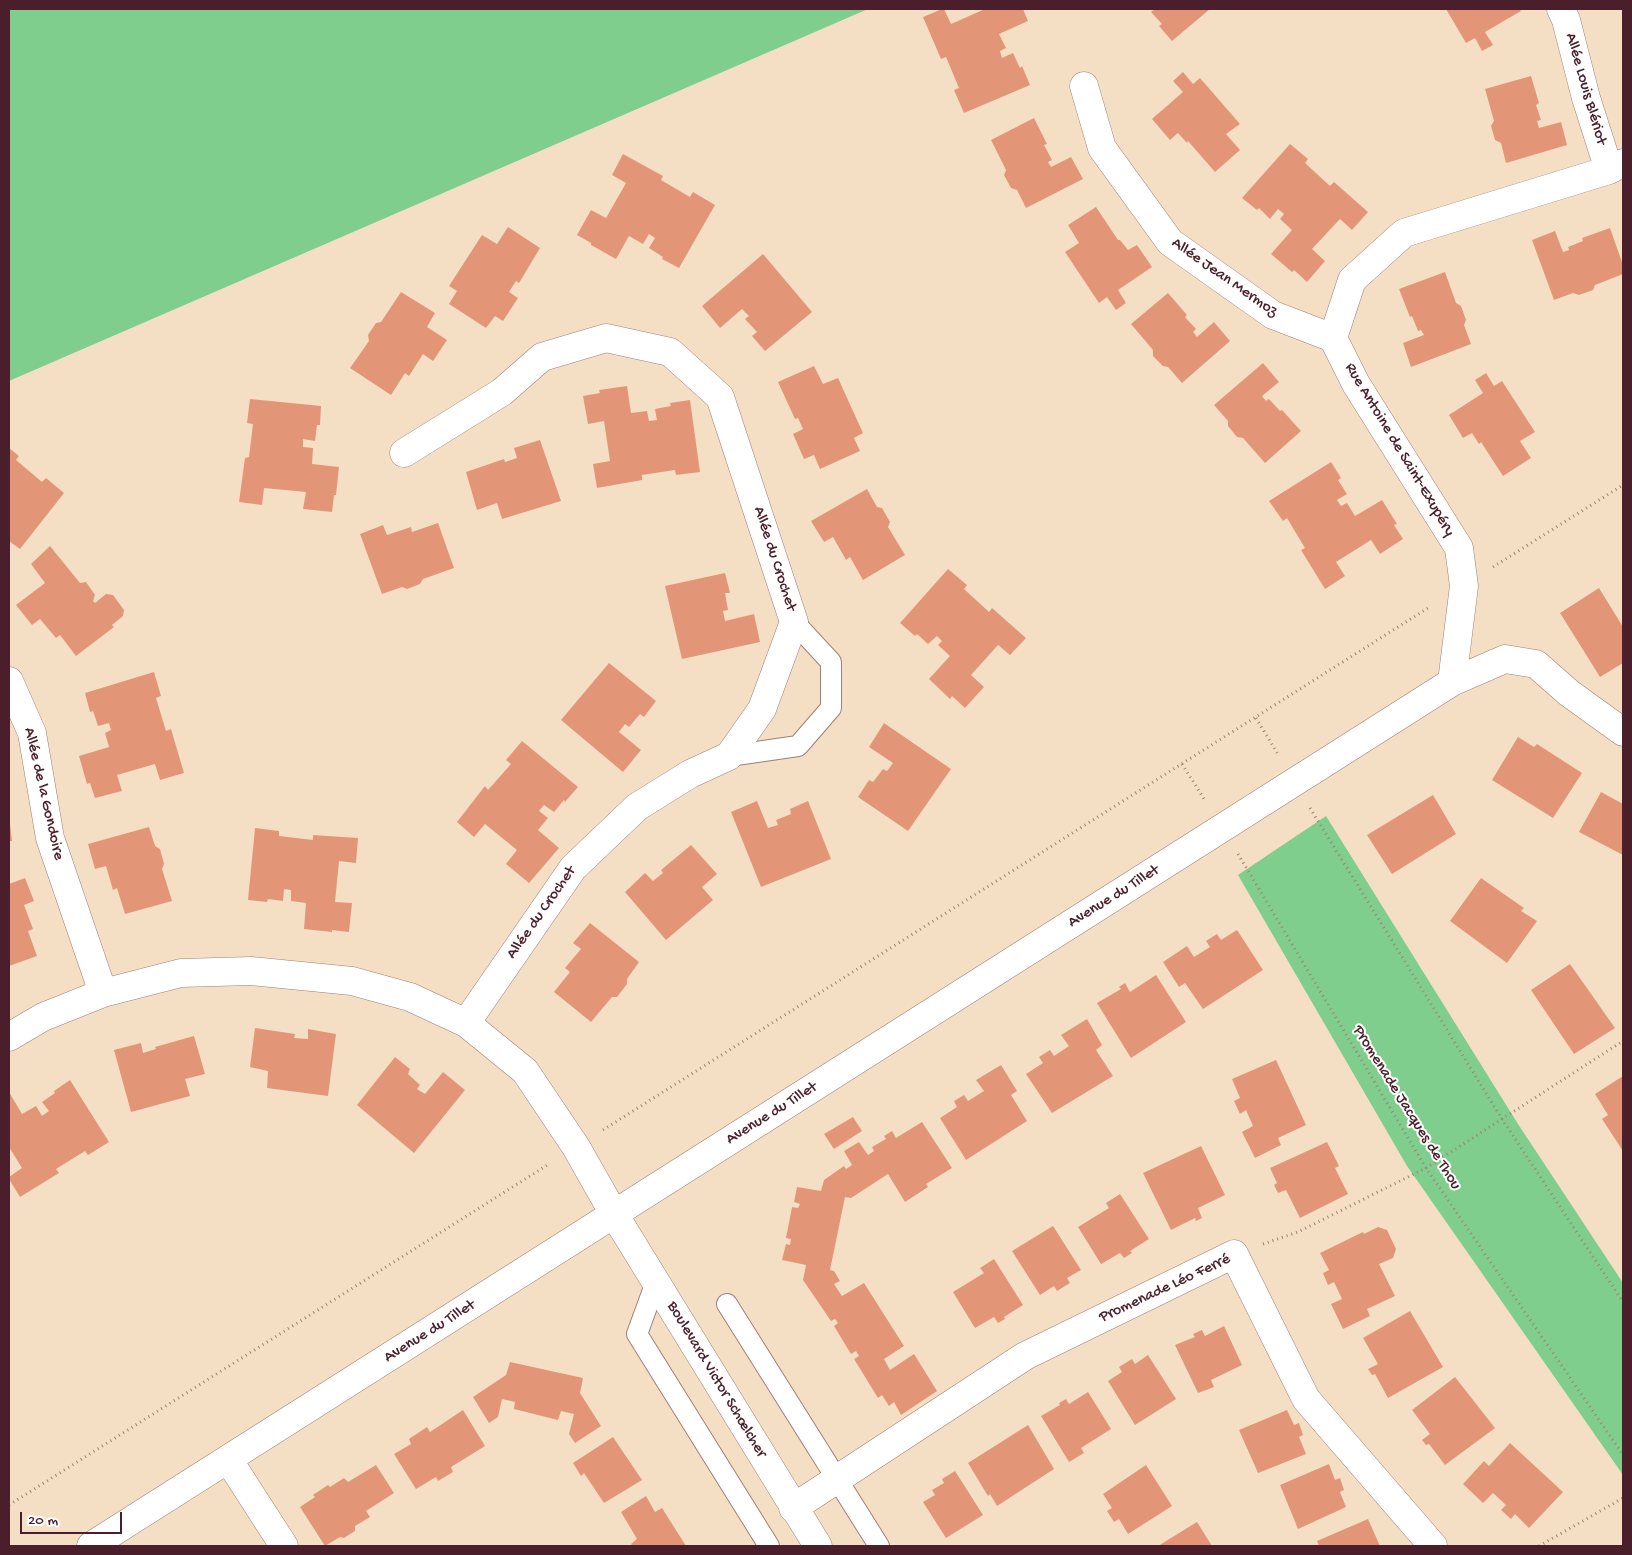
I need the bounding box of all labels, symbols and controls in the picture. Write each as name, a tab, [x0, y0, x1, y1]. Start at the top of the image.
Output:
street label: Allée Louis Blériot	[1560, 31, 1610, 147]
street label: Allée Jean Mermoz	[1167, 234, 1281, 322]
street label: Rue Antoine de Saint-Exupéry	[1340, 360, 1458, 540]
street label: Allée du Crochet	[748, 504, 800, 614]
street label: Allée de la Gondoire	[18, 726, 68, 862]
street label: Avenue du Tillet	[1065, 861, 1163, 933]
street label: Allée du Crochet	[503, 863, 581, 963]
street label: Promenade Jacques de Thou	[1347, 1022, 1465, 1194]
street label: Avenue du Tillet	[723, 1078, 821, 1150]
street label: Promenade Léo Ferré	[1096, 1250, 1234, 1328]
street label: Avenue du Tillet	[381, 1296, 479, 1368]
street label: Boulevard Victor Schœlcher	[662, 1298, 770, 1462]
scale bar	[22, 1502, 125, 1534]
text: 20 m	[28, 1512, 58, 1530]

